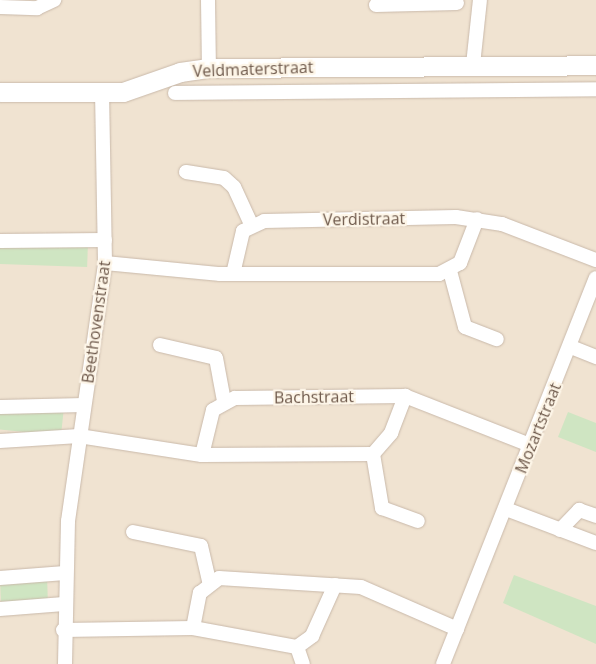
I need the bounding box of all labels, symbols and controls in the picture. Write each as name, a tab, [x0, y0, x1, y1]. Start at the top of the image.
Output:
street label: Veldmaterstraat	[192, 57, 314, 81]
street label: Verdistraat	[323, 209, 405, 229]
street label: Beethovenstraat	[78, 259, 114, 385]
street label: Mozartstraat	[511, 380, 565, 476]
street label: Bachstraat	[274, 387, 354, 407]

